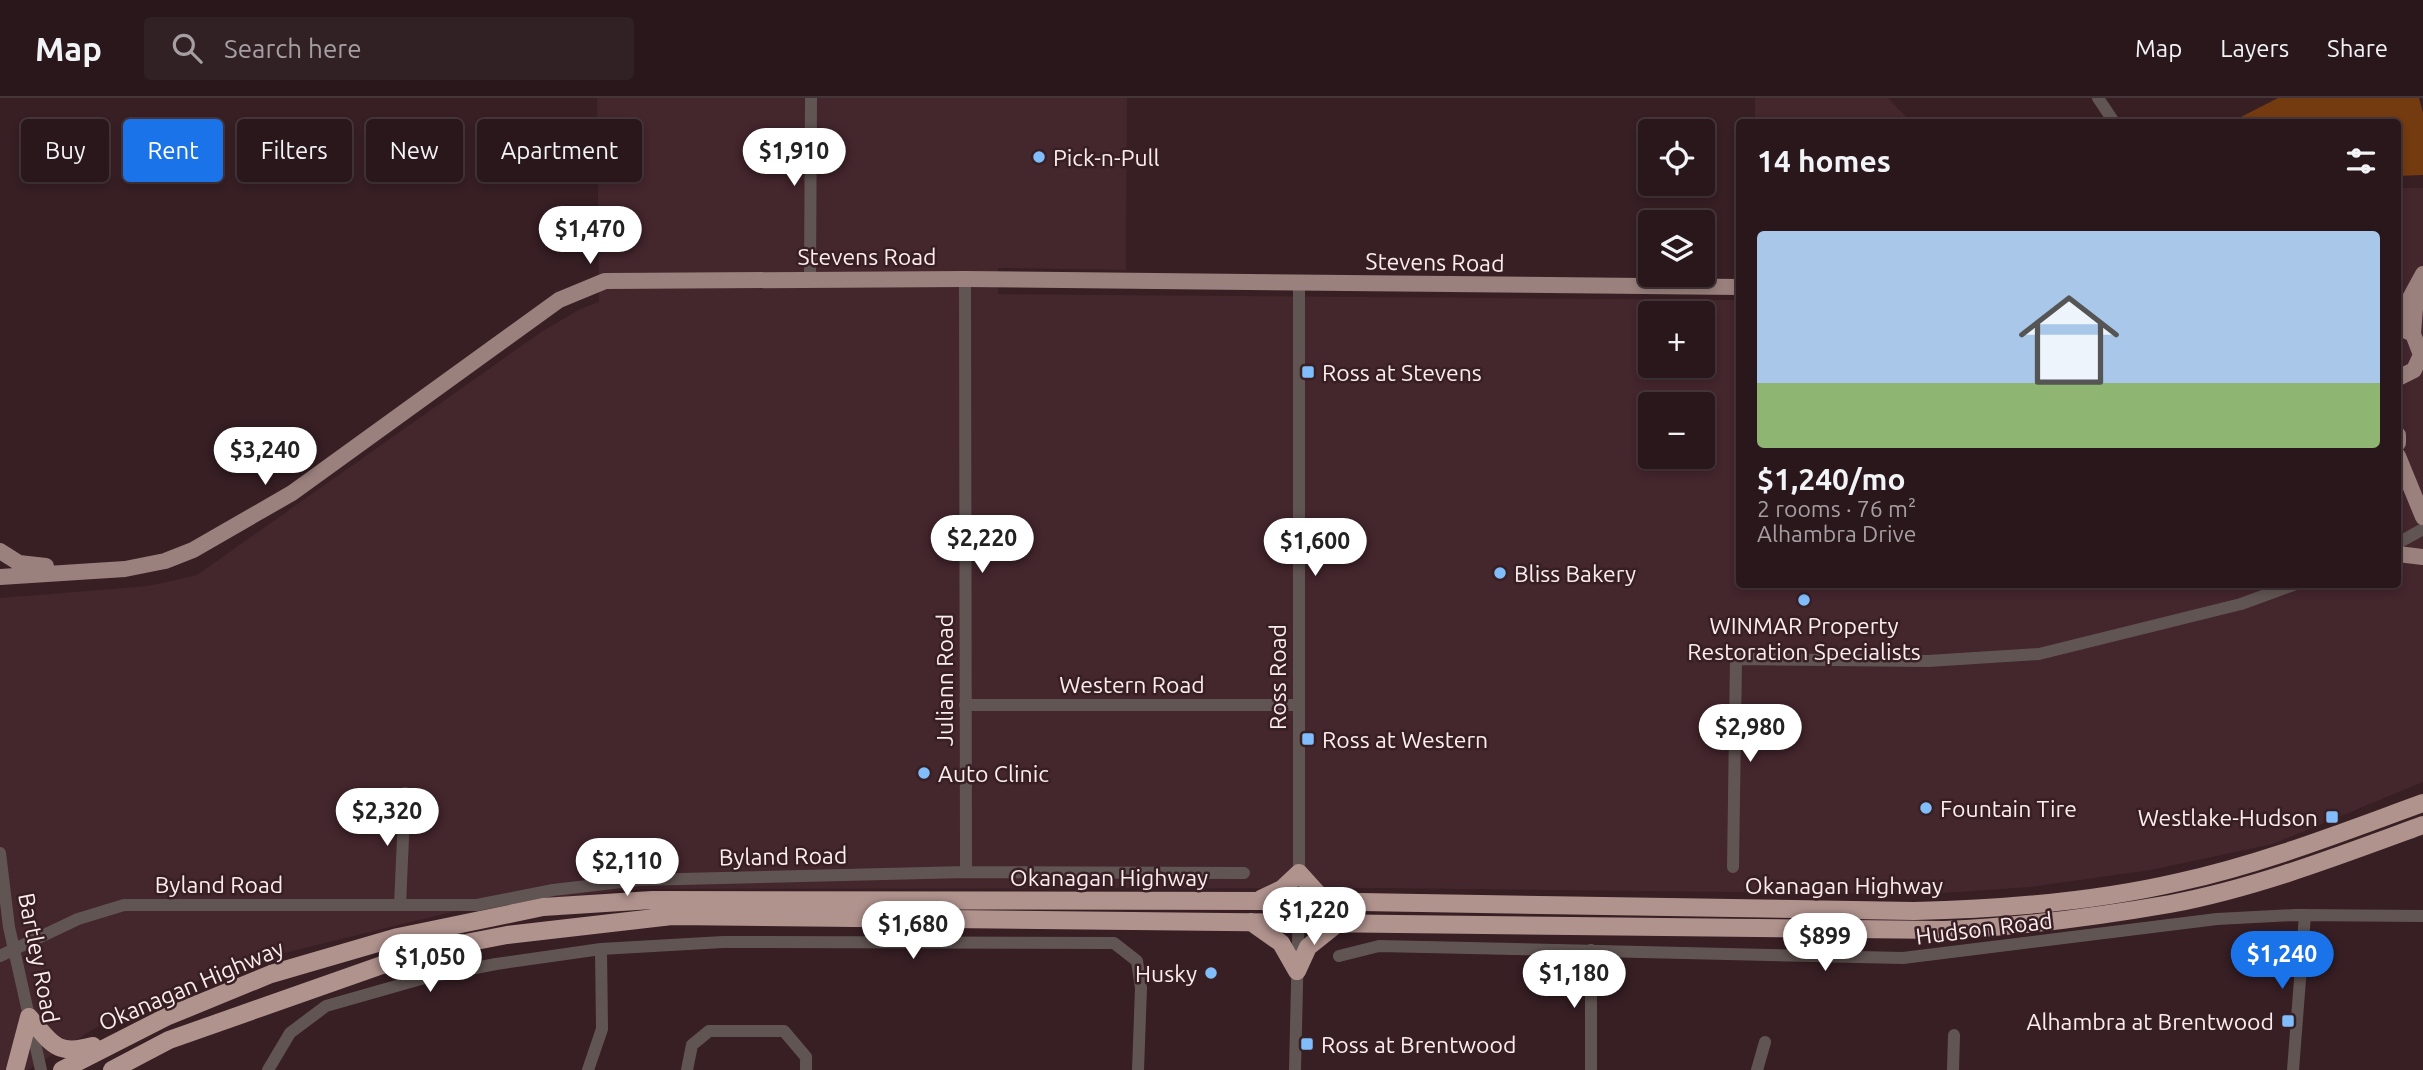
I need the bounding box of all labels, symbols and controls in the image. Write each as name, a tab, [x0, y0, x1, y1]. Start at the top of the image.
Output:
search box	[144, 17, 634, 80]
icon: search	[168, 29, 206, 67]
text: Map	[35, 30, 102, 67]
text: Search here	[224, 34, 362, 63]
text: Map	[2135, 35, 2182, 62]
text: Layers	[2220, 35, 2289, 62]
text: Share	[2327, 35, 2388, 62]
chip: Buy	[21, 119, 109, 182]
chip: Rent	[123, 119, 223, 182]
chip: Filters	[237, 119, 352, 182]
chip: New	[366, 119, 463, 182]
chip: Apartment	[477, 119, 642, 182]
map controls	[1638, 119, 1715, 469]
button: locate	[1638, 119, 1715, 196]
pin: $1,910	[737, 129, 851, 188]
text: $1,910	[759, 138, 829, 163]
icon: filters	[2342, 142, 2380, 180]
text: 14 homes	[1757, 144, 1891, 178]
place label: Pick-n-Pull	[1053, 145, 1160, 170]
marker: Pick-n-Pull	[1031, 149, 1047, 165]
pin: $1,470	[533, 206, 647, 266]
button: layers	[1638, 210, 1715, 287]
text: $1,470	[555, 216, 625, 241]
street label: Stevens Road	[797, 244, 937, 269]
street label: Stevens Road	[1365, 248, 1505, 276]
icon: home	[2006, 277, 2132, 403]
button: +	[1638, 301, 1715, 378]
place label: Ross at Stevens	[1322, 360, 1482, 385]
marker: Ross at Stevens	[1300, 364, 1316, 380]
button: −	[1638, 392, 1715, 469]
pin: $3,240	[208, 428, 322, 487]
text: $3,240	[230, 437, 300, 462]
text: $1,240/mo	[1757, 462, 1906, 496]
text: 2 rooms · 76 m²	[1757, 496, 1916, 521]
pin: $2,220	[925, 516, 1039, 575]
pin: $1,600	[1258, 518, 1372, 578]
text: Alhambra Drive	[1757, 521, 1916, 546]
text: $2,220	[947, 525, 1017, 550]
text: $1,600	[1280, 528, 1350, 553]
place label: Bliss Bakery	[1514, 561, 1636, 586]
marker: Bliss Bakery	[1492, 565, 1508, 581]
marker: WINMAR Property Restoration Specialists	[1796, 592, 1812, 608]
place label: WINMAR Property Restoration Specialists	[1687, 613, 1921, 664]
street label: Juliann Road	[932, 614, 957, 746]
street label: Ross Road	[1265, 624, 1290, 730]
street label: Western Road	[1059, 672, 1205, 697]
pin: $2,980	[1693, 704, 1807, 764]
text: $2,980	[1715, 714, 1785, 739]
place label: Ross at Western	[1322, 727, 1488, 752]
marker: Ross at Western	[1300, 731, 1316, 747]
place label: Auto Clinic	[938, 761, 1049, 786]
marker: Auto Clinic	[916, 765, 932, 781]
pin: $2,320	[330, 788, 444, 848]
place label: Fountain Tire	[1940, 796, 2077, 821]
text: $2,320	[352, 798, 422, 823]
marker: Fountain Tire	[1918, 800, 1934, 816]
place label: Westlake-Hudson	[2138, 805, 2318, 830]
marker: Westlake-Hudson	[2324, 809, 2340, 825]
pin: $2,110	[570, 838, 684, 898]
street label: Byland Road	[719, 842, 847, 870]
text: $2,110	[592, 848, 662, 873]
street label: Okanagan Highway	[1010, 865, 1208, 890]
street label: Byland Road	[155, 872, 283, 897]
street label: Okanagan Highway	[1745, 873, 1943, 898]
pin: $1,220	[1257, 888, 1371, 947]
street label: Bartley Road	[14, 891, 64, 1025]
text: $1,220	[1279, 897, 1349, 922]
pin: $1,680	[856, 902, 970, 961]
street label: Hudson Road	[1914, 907, 2054, 949]
text: $1,680	[878, 911, 948, 936]
pin: $899	[1784, 914, 1866, 973]
text: $899	[1799, 923, 1851, 948]
pin: $1,240	[2225, 932, 2339, 991]
pin: $1,050	[373, 934, 487, 994]
street label: Okanagan Highway	[95, 935, 287, 1035]
text: $1,240	[2247, 941, 2317, 966]
text: $1,050	[395, 944, 465, 969]
pin: $1,180	[1517, 950, 1631, 1010]
text: $1,180	[1539, 960, 1609, 985]
place label: Husky	[1135, 961, 1197, 986]
marker: Husky	[1203, 965, 1219, 981]
place label: Alhambra at Brentwood	[2026, 1009, 2274, 1034]
marker: Alhambra at Brentwood	[2280, 1013, 2296, 1029]
place label: Ross at Brentwood	[1321, 1032, 1516, 1057]
marker: Ross at Brentwood	[1299, 1036, 1315, 1052]

